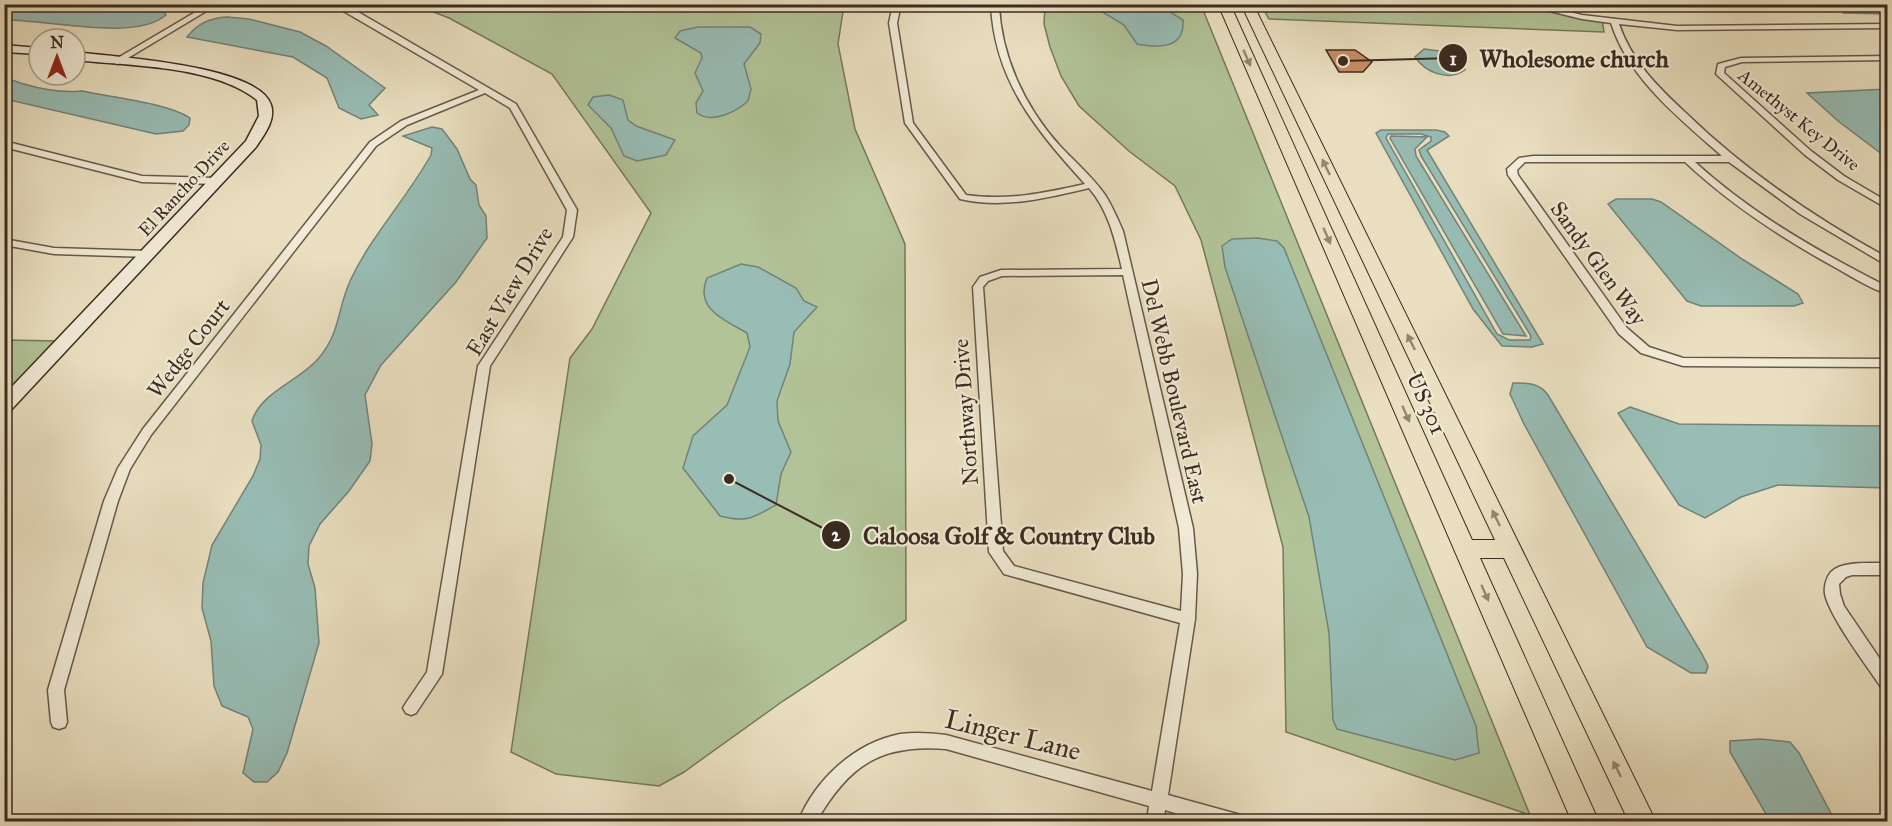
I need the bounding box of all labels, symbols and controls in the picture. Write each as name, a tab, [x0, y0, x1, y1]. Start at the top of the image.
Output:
north arrow	[27, 27, 87, 87]
text: N	[50, 33, 64, 52]
callout: Wholesome church	[1438, 37, 1681, 79]
text: Wholesome church	[1479, 44, 1669, 74]
text: 1	[1449, 48, 1457, 70]
one-way arrow	[1243, 49, 1253, 67]
street label: Amethyst Key Drive	[1733, 64, 1864, 176]
street label: El Rancho Drive	[134, 135, 234, 241]
one-way arrow	[1321, 158, 1330, 175]
street label: Sandy Glen Way	[1545, 196, 1653, 331]
street label: East View Drive	[460, 222, 559, 361]
one-way arrow	[1322, 228, 1331, 245]
street label: Del Webb Boulevard East	[1136, 276, 1214, 506]
street label: Wedge Court	[141, 293, 236, 403]
one-way arrow	[1406, 334, 1415, 351]
street label: Northway Drive	[947, 338, 984, 486]
street label: US 301	[1401, 368, 1452, 438]
one-way arrow	[1401, 406, 1410, 423]
one-way arrow	[1491, 509, 1500, 526]
callout: Caloosa Golf & Country Club	[821, 514, 1167, 556]
text: Caloosa Golf & Country Club	[863, 521, 1155, 551]
text: 2	[832, 524, 842, 546]
one-way arrow	[1480, 584, 1489, 601]
street label: Linger Lane	[941, 702, 1085, 768]
one-way arrow	[1613, 760, 1622, 777]

